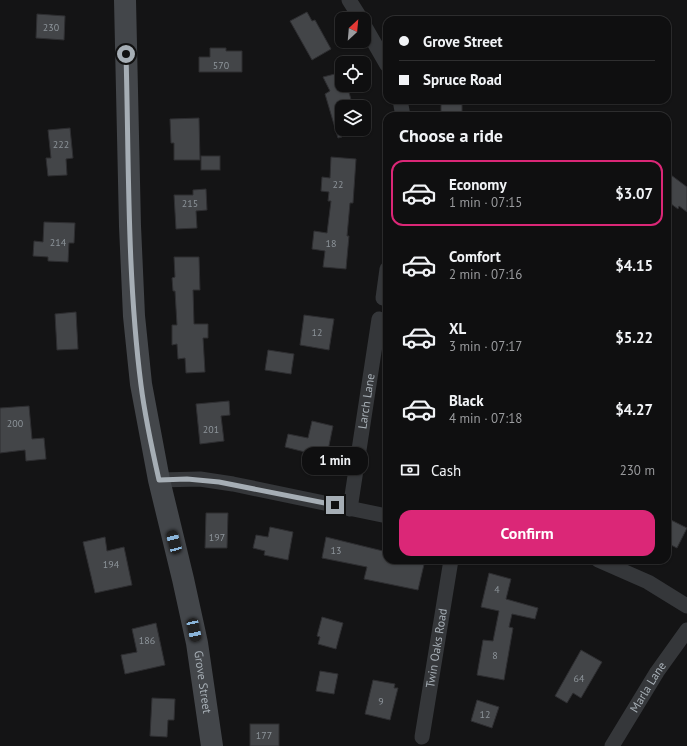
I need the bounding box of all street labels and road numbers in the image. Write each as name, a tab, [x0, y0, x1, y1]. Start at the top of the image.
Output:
street label: Larch Lane	[354, 372, 378, 430]
street label: Twin Oaks Road	[422, 607, 450, 689]
street label: Grove Street	[191, 649, 215, 714]
street label: Marla Lane	[626, 659, 669, 715]

